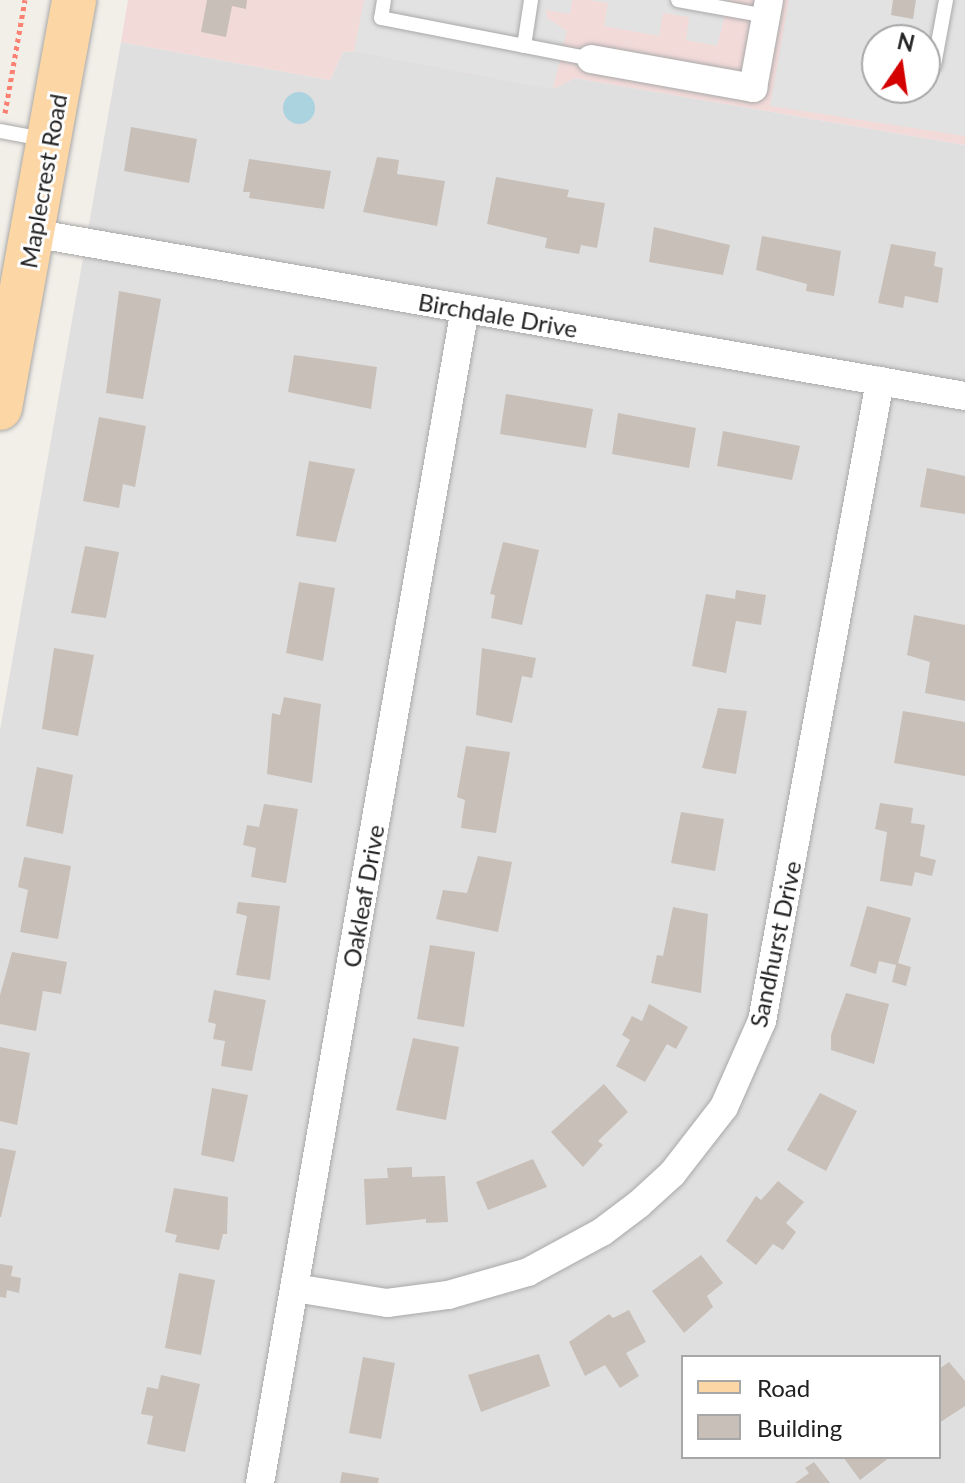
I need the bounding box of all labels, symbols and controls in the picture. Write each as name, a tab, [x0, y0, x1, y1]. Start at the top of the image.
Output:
north arrow	[861, 24, 941, 104]
text: N	[895, 27, 917, 57]
street label: Maplecrest Road	[14, 92, 72, 270]
street label: Birchdale Drive	[416, 287, 580, 343]
street label: Oakleaf Drive	[336, 822, 390, 970]
street label: Sandhurst Drive	[743, 858, 807, 1030]
legend	[681, 1355, 941, 1459]
text: Road	[757, 1373, 810, 1402]
text: Building	[757, 1413, 842, 1442]

